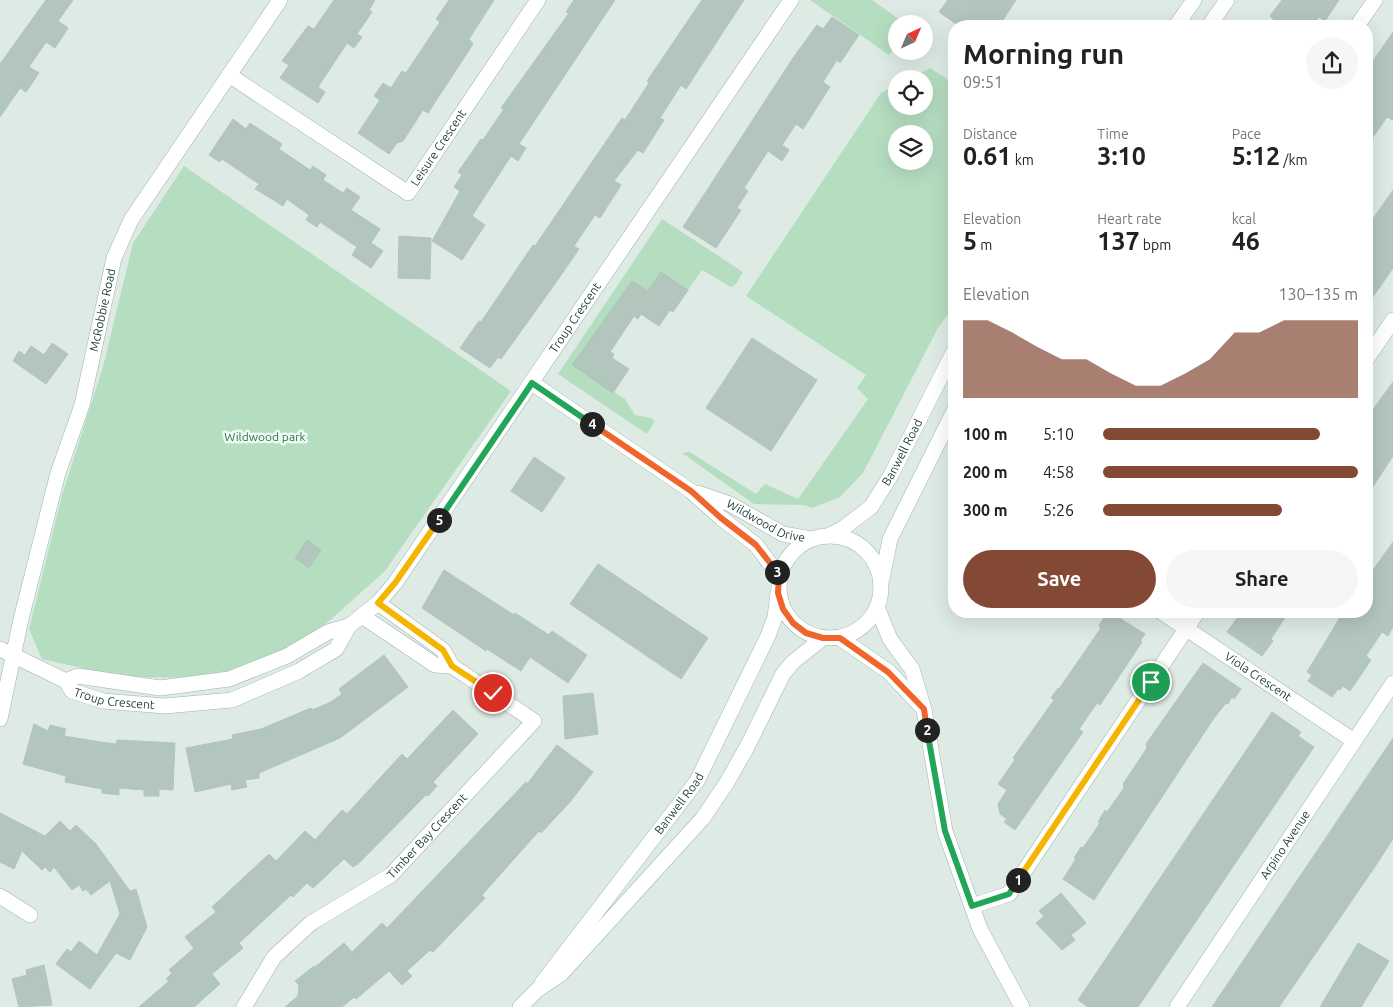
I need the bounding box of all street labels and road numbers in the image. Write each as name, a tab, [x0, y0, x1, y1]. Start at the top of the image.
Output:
street label: Leisure Crescent	[408, 107, 469, 188]
street label: McRobbie Road	[87, 267, 118, 353]
street label: Troup Crescent	[546, 280, 603, 355]
street label: Banwell Road	[879, 417, 924, 488]
street label: Wildwood Drive	[725, 497, 806, 544]
street label: Viola Crescent	[1222, 649, 1294, 703]
street label: Troup Crescent	[72, 685, 155, 711]
street label: Banwell Road	[652, 771, 706, 836]
street label: Timber Bay Crescent	[384, 790, 470, 881]
street label: Arpino Avenue	[1257, 808, 1312, 881]

